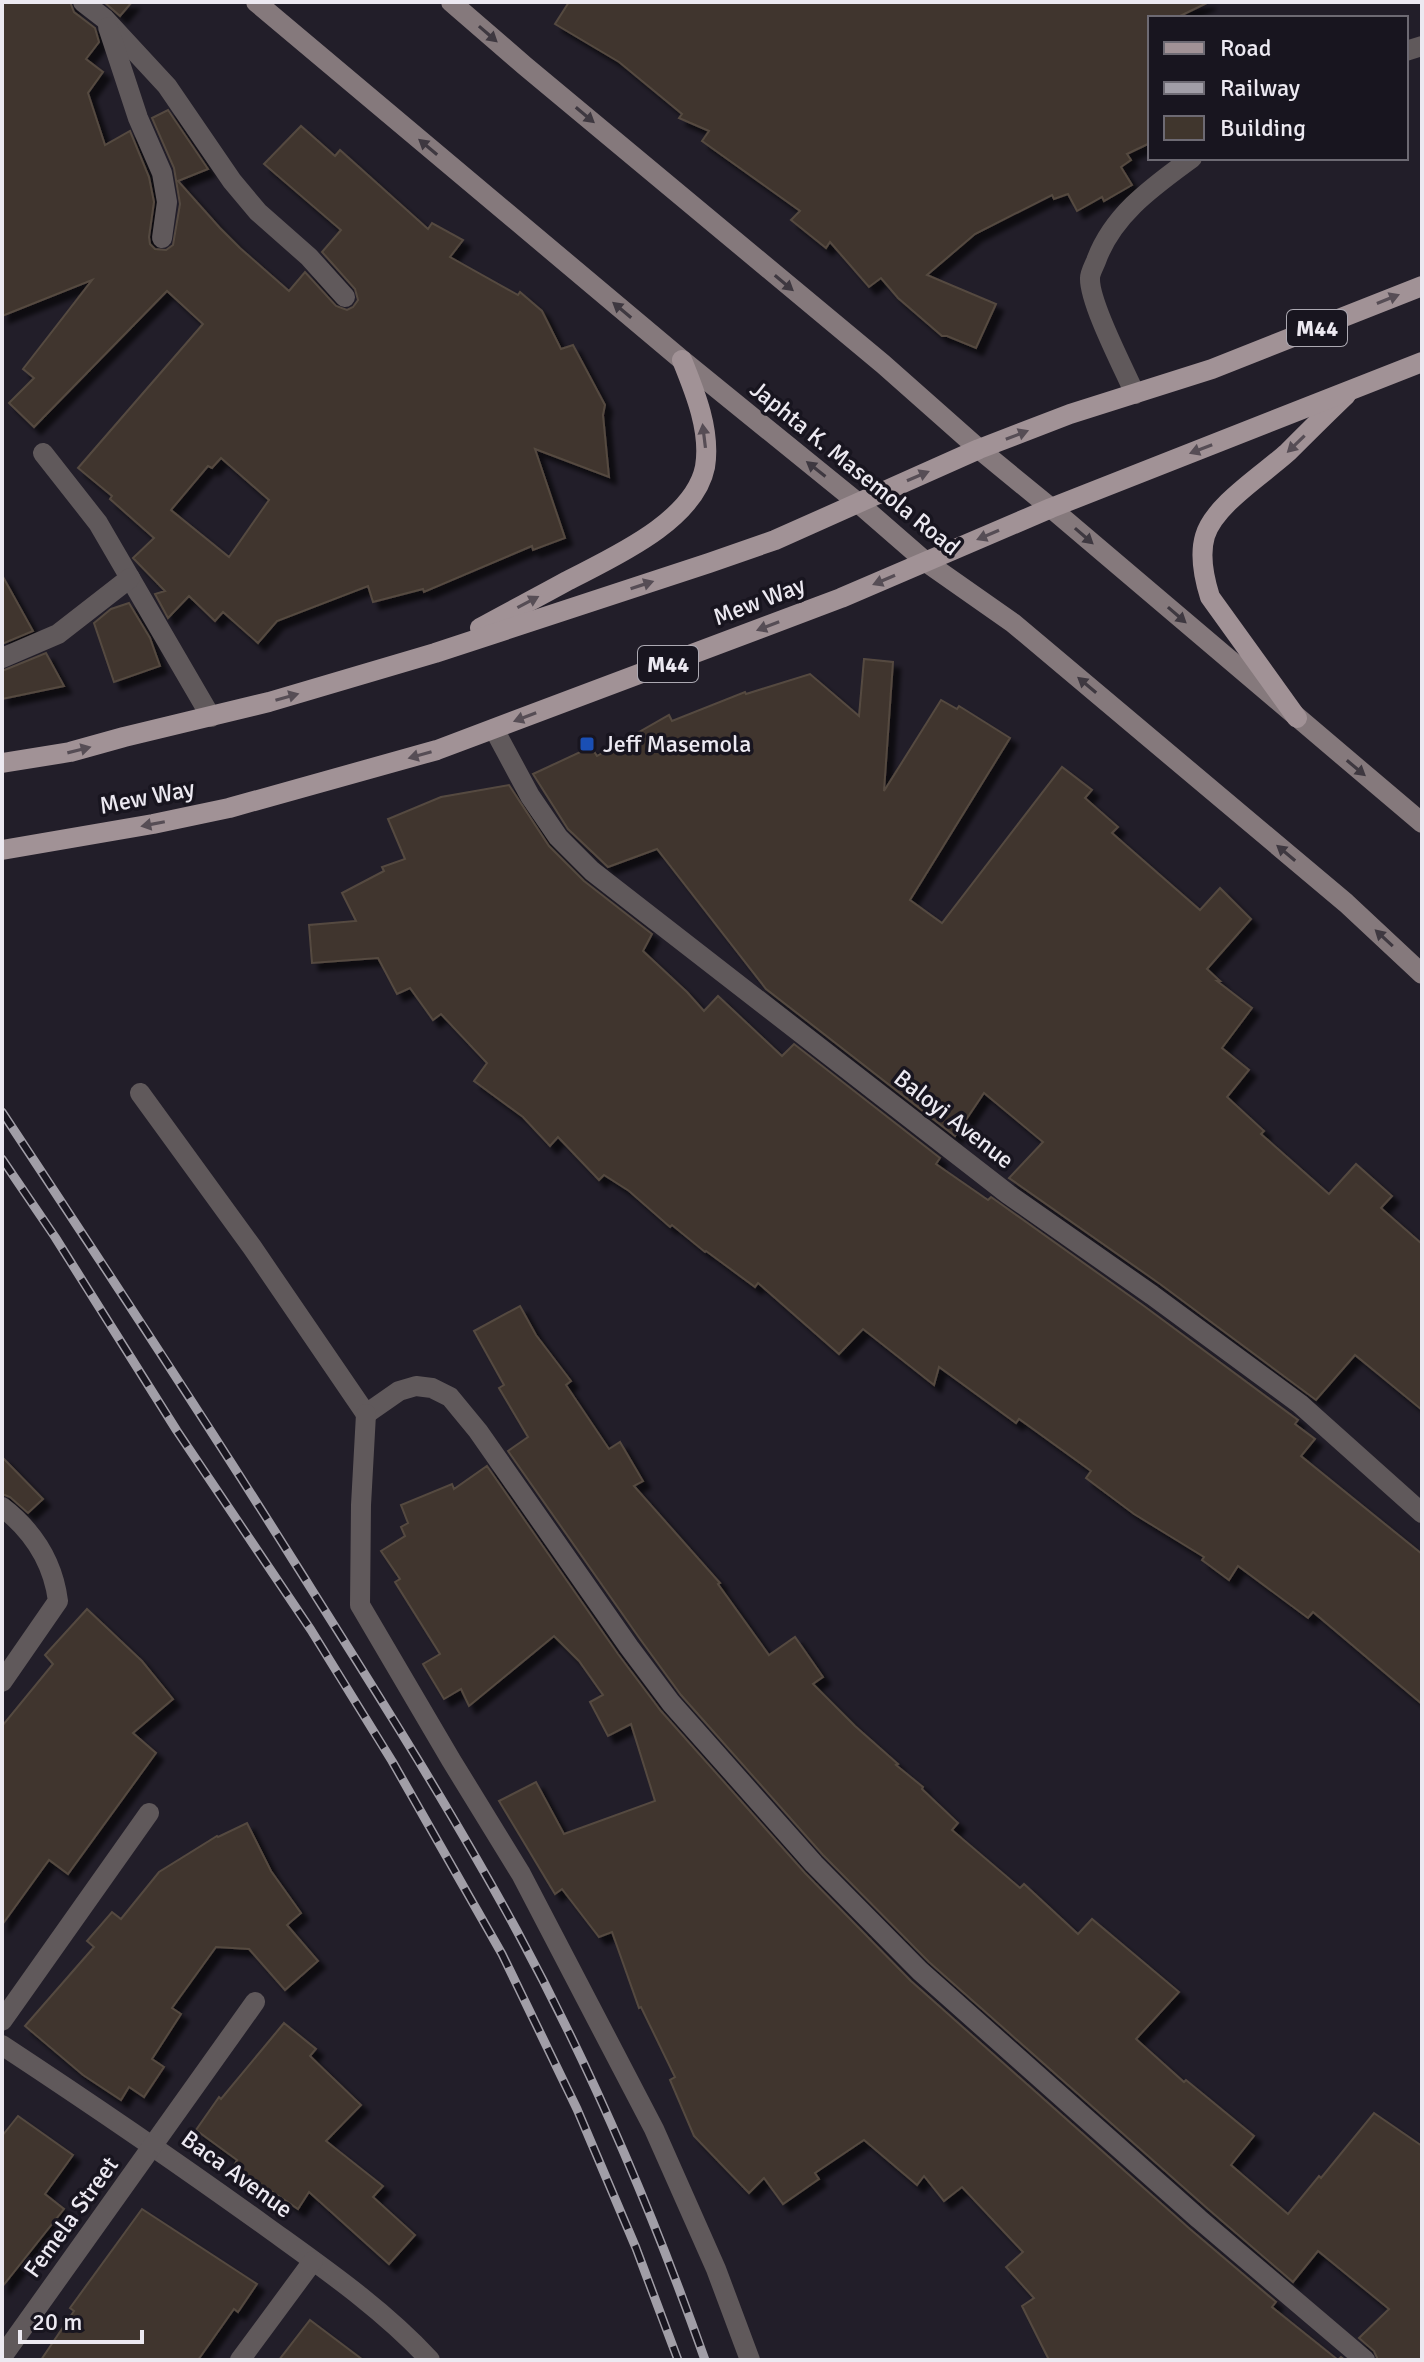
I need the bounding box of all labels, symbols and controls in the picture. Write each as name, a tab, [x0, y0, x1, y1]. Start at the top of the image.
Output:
legend	[1148, 16, 1408, 160]
one-way arrow	[477, 25, 497, 42]
text: Road	[1220, 33, 1271, 63]
text: Railway	[1220, 73, 1300, 103]
one-way arrow	[575, 107, 595, 123]
text: Building	[1220, 113, 1306, 143]
one-way arrow	[419, 139, 439, 156]
one-way arrow	[774, 274, 794, 291]
one-way arrow	[1376, 293, 1400, 306]
one-way arrow	[612, 302, 632, 319]
road number: M44	[1287, 310, 1347, 346]
street label: Japhta K. Masemola Road	[744, 374, 966, 562]
one-way arrow	[697, 423, 710, 448]
one-way arrow	[1006, 428, 1030, 441]
one-way arrow	[1287, 434, 1306, 453]
one-way arrow	[1189, 443, 1213, 456]
one-way arrow	[806, 462, 826, 478]
one-way arrow	[906, 469, 930, 482]
one-way arrow	[1074, 527, 1094, 544]
one-way arrow	[977, 528, 1000, 541]
street label: Mew Way	[709, 570, 809, 632]
one-way arrow	[872, 573, 895, 586]
one-way arrow	[630, 578, 654, 591]
one-way arrow	[517, 596, 539, 610]
one-way arrow	[1167, 606, 1187, 623]
one-way arrow	[756, 620, 780, 633]
road number: M44	[638, 646, 698, 682]
one-way arrow	[1077, 677, 1097, 694]
one-way arrow	[275, 690, 299, 703]
one-way arrow	[513, 711, 537, 724]
place label: Jeff Masemola	[603, 729, 751, 759]
marker: Jeff Masemola	[578, 735, 596, 753]
one-way arrow	[66, 743, 91, 755]
one-way arrow	[408, 749, 432, 762]
one-way arrow	[1346, 759, 1366, 776]
street label: Mew Way	[97, 773, 197, 821]
one-way arrow	[140, 818, 165, 830]
one-way arrow	[1276, 844, 1296, 862]
one-way arrow	[1375, 930, 1394, 948]
street label: Baloyi Avenue	[888, 1063, 1020, 1175]
street label: Baca Avenue	[175, 2124, 299, 2224]
street label: Femela Street	[17, 2151, 125, 2283]
scale bar	[20, 2294, 142, 2344]
text: 20 m	[32, 2307, 82, 2337]

